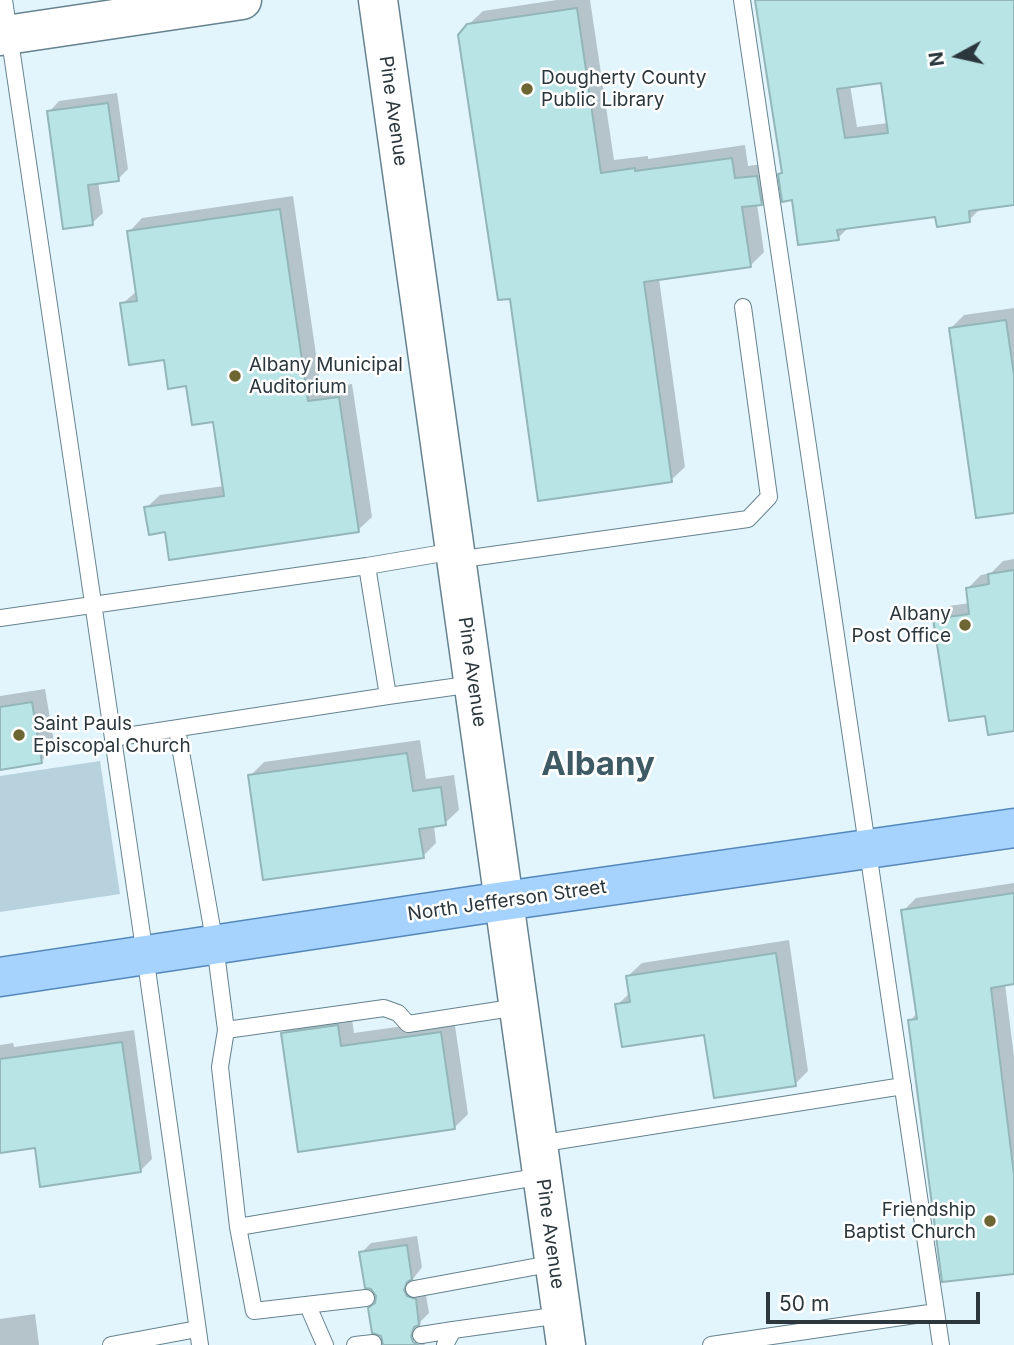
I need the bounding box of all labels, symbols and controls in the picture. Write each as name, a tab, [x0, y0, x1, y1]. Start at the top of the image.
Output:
north arrow	[923, 21, 993, 91]
text: N	[924, 50, 949, 68]
street label: Pine Avenue	[374, 54, 412, 168]
place label: Dougherty County Public Library	[541, 67, 706, 111]
marker: Dougherty County Public Library	[519, 81, 535, 97]
place label: Albany Municipal Auditorium	[249, 354, 403, 398]
marker: Albany Municipal Auditorium	[227, 368, 243, 384]
place label: Albany Post Office	[852, 603, 951, 647]
street label: Pine Avenue	[453, 615, 491, 729]
marker: Albany Post Office	[957, 617, 973, 633]
place label: Saint Pauls Episcopal Church	[33, 713, 191, 757]
marker: Saint Pauls Episcopal Church	[11, 727, 27, 743]
district label: Albany	[541, 745, 655, 785]
street label: North Jefferson Street	[406, 876, 608, 926]
street label: Pine Avenue	[531, 1177, 569, 1291]
place label: Friendship Baptist Church	[844, 1199, 976, 1243]
marker: Friendship Baptist Church	[982, 1213, 998, 1229]
scale bar	[769, 1278, 982, 1322]
text: 50 m	[779, 1291, 829, 1316]

